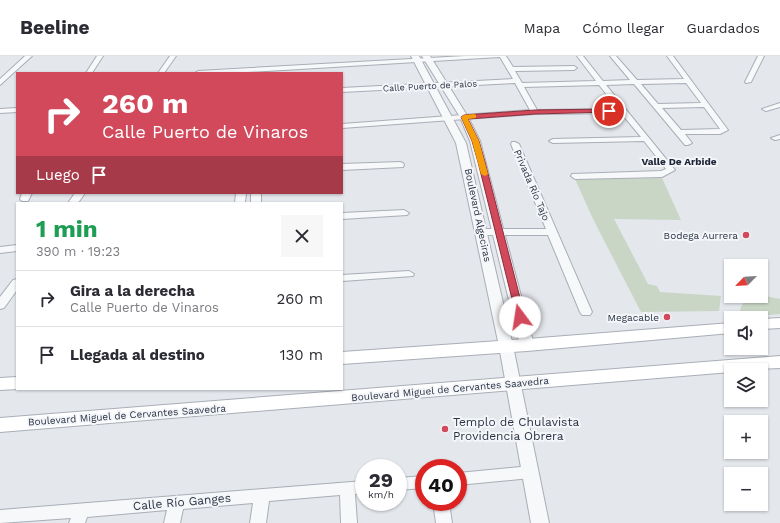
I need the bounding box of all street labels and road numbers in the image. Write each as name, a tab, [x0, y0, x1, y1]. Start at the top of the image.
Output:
street label: Calle Puerto de Palos	[383, 79, 478, 93]
street label: Privada Río Tajo	[512, 148, 552, 222]
street label: Boulevard Algeciras	[463, 167, 493, 263]
street label: Boulevard Miguel de Cervantes Saavedra	[351, 375, 550, 403]
street label: Boulevard Miguel de Cervantes Saavedra	[28, 403, 227, 427]
street label: Calle Río Ganges	[132, 491, 232, 513]

